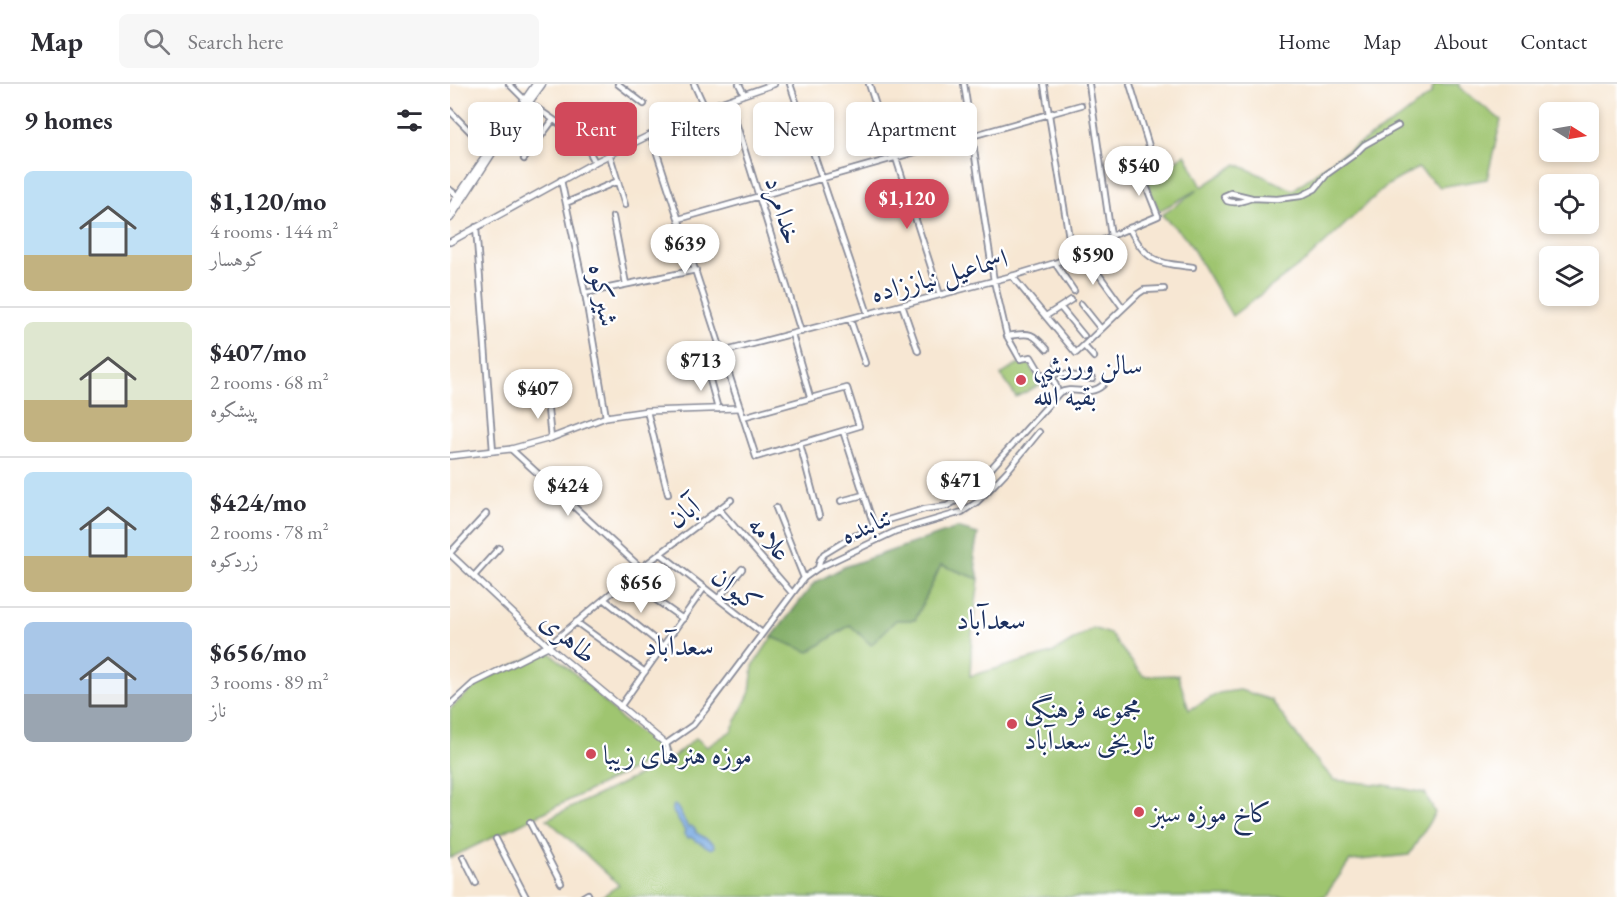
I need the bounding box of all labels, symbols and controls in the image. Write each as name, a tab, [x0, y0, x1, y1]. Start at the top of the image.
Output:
search box	[119, 14, 539, 68]
text: Map	[30, 23, 83, 59]
icon: search	[140, 25, 173, 58]
text: Search here	[188, 27, 283, 56]
text: Home	[1278, 28, 1330, 55]
text: Map	[1363, 28, 1401, 55]
text: About	[1434, 28, 1487, 55]
text: Contact	[1520, 28, 1587, 55]
chip: Buy	[468, 102, 543, 156]
chip: Rent	[555, 102, 637, 156]
chip: Filters	[649, 102, 741, 156]
chip: New	[753, 102, 834, 156]
chip: Apartment	[846, 102, 977, 156]
north arrow	[1539, 102, 1599, 162]
map controls	[1539, 102, 1599, 306]
text: 9 homes	[24, 103, 113, 137]
icon: filters	[393, 104, 426, 137]
pin: $540	[1103, 146, 1175, 197]
text: $540	[1119, 152, 1159, 178]
street label: خدامرد	[755, 172, 811, 249]
button: locate	[1539, 174, 1599, 234]
pin: $1,120	[858, 179, 956, 230]
text: $1,120/mo	[210, 184, 326, 218]
text: $1,120	[879, 185, 935, 211]
icon: home	[72, 195, 144, 267]
text: 4 rooms · 144 m²	[210, 218, 338, 244]
pin: $639	[649, 224, 721, 275]
text: $639	[665, 230, 705, 256]
pin: $590	[1057, 235, 1129, 286]
street label: اسماعیل نیاززاده	[866, 240, 1012, 312]
text: $590	[1073, 241, 1113, 267]
text: کوهسار	[210, 246, 263, 272]
button: layers	[1539, 246, 1599, 306]
street label: شیرکوه	[581, 261, 627, 329]
text: $407/mo	[210, 335, 306, 369]
pin: $713	[665, 341, 737, 392]
icon: home	[72, 346, 144, 418]
text: $713	[681, 347, 721, 373]
place label: سالن ورزشی بقیه الله	[1033, 347, 1143, 413]
text: 2 rooms · 68 m²	[210, 369, 329, 395]
pin: $407	[502, 369, 574, 420]
marker: سالن ورزشی بقیه الله	[1014, 373, 1028, 387]
text: $407	[518, 375, 558, 401]
text: پیشکوه	[210, 397, 259, 423]
pin: $471	[925, 461, 997, 512]
pin: $424	[532, 466, 604, 517]
text: $471	[941, 467, 981, 493]
text: $424	[548, 472, 588, 498]
text: $424/mo	[210, 485, 306, 519]
street label: آبان	[659, 486, 709, 536]
icon: home	[72, 496, 144, 568]
street label: تنابنده	[835, 498, 897, 552]
street label: علامه	[740, 508, 800, 568]
text: 2 rooms · 78 m²	[210, 519, 329, 545]
text: زردکوه	[210, 547, 259, 573]
street label: کیوان	[705, 558, 769, 620]
pin: $656	[605, 563, 677, 614]
text: $656	[621, 569, 661, 595]
district label: سعدآباد	[956, 601, 1026, 637]
street label: طاهری	[534, 603, 604, 671]
district label: سعدآباد	[644, 627, 714, 663]
text: $656/mo	[210, 635, 306, 669]
icon: home	[72, 646, 144, 718]
text: 3 rooms · 89 m²	[210, 669, 329, 695]
place label: مجموعه فرهنگی تاریخی سعدآباد	[1024, 691, 1155, 758]
text: ناز	[210, 697, 226, 723]
marker: مجموعه فرهنگی تاریخی سعدآباد	[1005, 717, 1019, 731]
place label: موزه هنرهای زیبا	[603, 737, 752, 772]
marker: موزه هنرهای زیبا	[584, 747, 598, 761]
place label: کاخ موزه سبز	[1148, 795, 1271, 837]
marker: کاخ موزه سبز	[1132, 805, 1146, 819]

